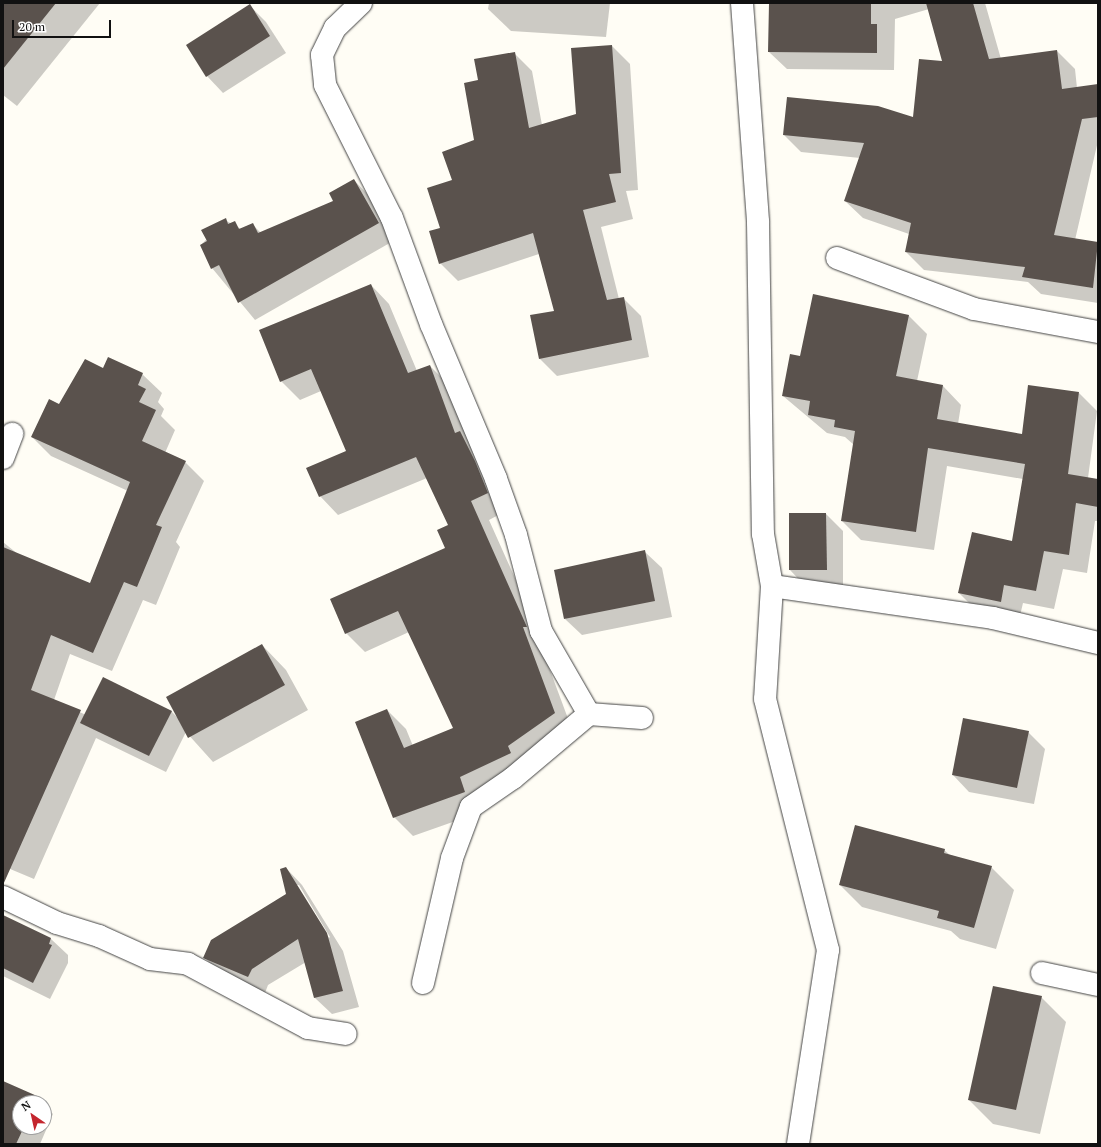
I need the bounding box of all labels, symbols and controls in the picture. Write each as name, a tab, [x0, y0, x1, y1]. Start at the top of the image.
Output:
scale bar	[14, 12, 113, 38]
text: 20 m	[19, 19, 45, 34]
north arrow	[12, 1095, 52, 1135]
text: N	[18, 1098, 33, 1114]

